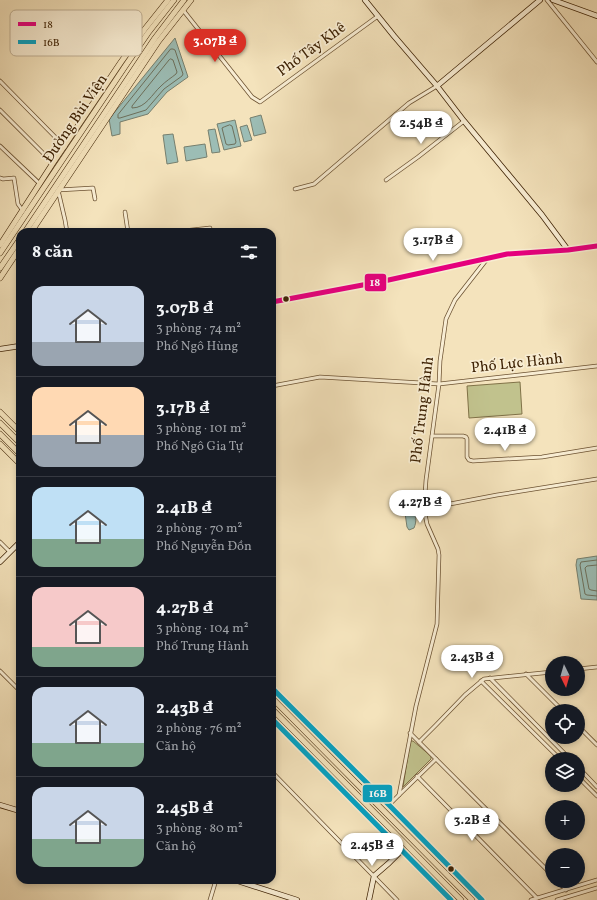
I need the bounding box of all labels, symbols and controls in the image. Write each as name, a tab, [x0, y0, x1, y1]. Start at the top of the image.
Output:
legend	[10, 10, 142, 56]
text: 18	[43, 18, 53, 33]
street label: Phố Tây Khê	[273, 18, 351, 82]
pin: 3.07B ₫	[178, 29, 252, 63]
text: 3.07B ₫	[193, 33, 237, 51]
text: 16B	[43, 36, 60, 51]
street label: Đường Bùi Viện	[39, 71, 113, 167]
pin: 2.54B ₫	[384, 111, 458, 145]
text: 2.54B ₫	[399, 115, 443, 133]
pin: 3.17B ₫	[396, 228, 470, 262]
text: 3.17B ₫	[413, 232, 454, 250]
text: 8 căn	[32, 241, 73, 264]
icon: filters	[238, 241, 260, 263]
line badge: 18	[364, 273, 387, 292]
text: 18	[370, 276, 380, 291]
unlabelled marker	[281, 294, 291, 304]
text: 3.07B ₫	[156, 297, 213, 320]
icon: home	[64, 302, 112, 350]
text: 3 phòng · 74 m²	[156, 320, 241, 338]
text: Phố Ngô Hùng	[156, 338, 238, 356]
street label: Phố Lực Hành	[470, 349, 564, 379]
street label: Phố Trung Hành	[406, 355, 440, 465]
text: 3.17B ₫	[156, 397, 210, 420]
icon: home	[64, 403, 112, 451]
pin: 2.41B ₫	[468, 418, 542, 452]
text: 3 phòng · 101 m²	[156, 420, 246, 438]
text: 2.41B ₫	[484, 422, 526, 440]
text: Phố Ngô Gia Tự	[156, 438, 243, 456]
pin: 4.27B ₫	[383, 490, 457, 524]
text: 4.27B ₫	[398, 494, 442, 512]
text: 2.41B ₫	[156, 497, 212, 520]
icon: home	[64, 503, 112, 551]
text: 2 phòng · 70 m²	[156, 520, 242, 538]
text: Phố Nguyễn Đồn	[156, 538, 252, 556]
text: 4.27B ₫	[156, 597, 213, 620]
icon: home	[64, 603, 112, 651]
text: 3 phòng · 104 m²	[156, 620, 249, 638]
text: Phố Trung Hành	[156, 638, 249, 656]
pin: 2.43B ₫	[435, 645, 509, 679]
text: 2.43B ₫	[450, 649, 494, 667]
north arrow	[545, 656, 585, 696]
map controls	[545, 656, 585, 888]
text: 2.43B ₫	[156, 697, 213, 720]
icon: home	[64, 703, 112, 751]
button: locate	[545, 704, 585, 744]
text: 2 phòng · 76 m²	[156, 720, 242, 738]
text: Căn hộ	[156, 738, 196, 756]
button: layers	[545, 752, 585, 792]
line badge: 16B	[362, 784, 393, 803]
text: 16B	[369, 787, 387, 802]
text: 2.45B ₫	[156, 797, 213, 820]
button: +	[545, 800, 585, 840]
icon: home	[64, 803, 112, 851]
pin: 3.2B ₫	[439, 808, 505, 842]
text: 3.2B ₫	[454, 812, 490, 830]
text: 3 phòng · 80 m²	[156, 820, 243, 838]
pin: 2.45B ₫	[335, 833, 409, 867]
text: 2.45B ₫	[350, 837, 394, 855]
text: Căn hộ	[156, 838, 196, 856]
button: −	[545, 848, 585, 888]
unlabelled marker	[446, 864, 456, 874]

